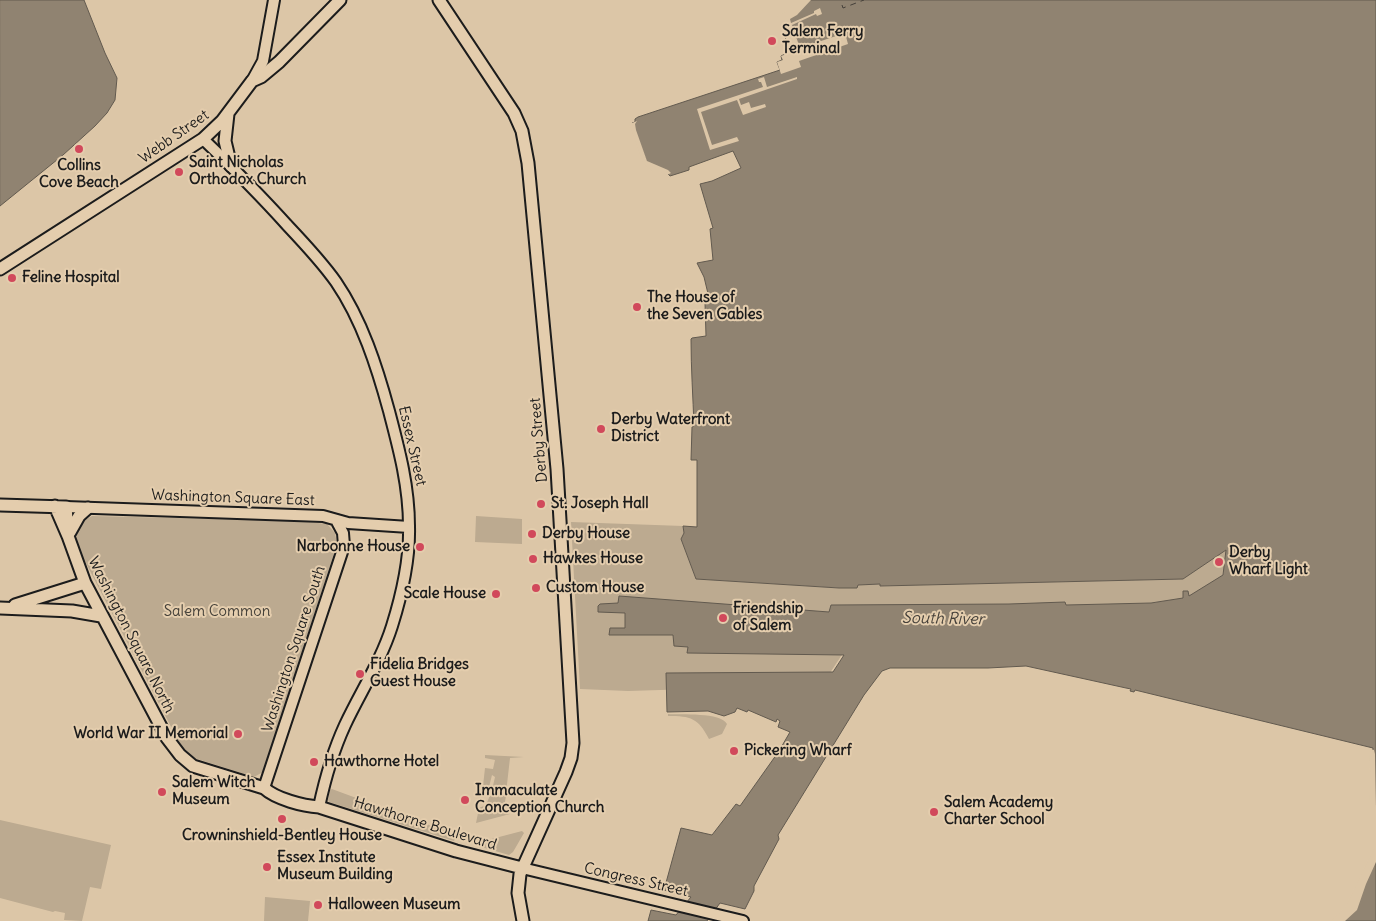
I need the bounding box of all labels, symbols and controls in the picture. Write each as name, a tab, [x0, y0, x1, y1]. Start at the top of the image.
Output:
place label: Salem Ferry Terminal	[782, 23, 864, 58]
marker: Salem Ferry Terminal	[766, 35, 778, 47]
street label: Webb Street	[136, 106, 212, 168]
marker: Collins Cove Beach	[73, 143, 85, 155]
place label: Saint Nicholas Orthodox Church	[189, 154, 306, 189]
place label: Collins Cove Beach	[39, 157, 119, 192]
marker: Saint Nicholas Orthodox Church	[173, 166, 185, 178]
place label: Feline Hospital	[22, 269, 120, 287]
marker: Feline Hospital	[6, 272, 18, 284]
place label: The House of the Seven Gables	[647, 289, 762, 324]
marker: The House of the Seven Gables	[631, 301, 643, 313]
street label: Derby Street	[526, 397, 552, 483]
street label: Essex Street	[394, 404, 430, 488]
place label: Derby Waterfront District	[611, 411, 730, 446]
marker: Derby Waterfront District	[595, 423, 607, 435]
street label: Washington Square East	[151, 486, 315, 510]
place label: St. Joseph Hall	[551, 495, 649, 513]
marker: St. Joseph Hall	[535, 498, 547, 510]
place label: Derby House	[542, 525, 630, 543]
marker: Derby House	[526, 528, 538, 540]
place label: Narbonne House	[296, 538, 410, 556]
marker: Narbonne House	[414, 541, 426, 553]
place label: Derby Wharf Light	[1229, 544, 1308, 579]
place label: Hawkes House	[543, 550, 643, 568]
marker: Hawkes House	[527, 553, 539, 565]
street label: Washington Square North	[84, 554, 178, 716]
marker: Derby Wharf Light	[1213, 556, 1225, 568]
street label: Washington Square South	[259, 564, 329, 734]
place label: Custom House	[546, 579, 644, 597]
marker: Custom House	[530, 582, 542, 594]
place label: Scale House	[404, 585, 486, 603]
marker: Scale House	[490, 588, 502, 600]
place label: Friendship of Salem	[733, 600, 803, 635]
park label: Salem Common	[164, 603, 270, 621]
water label: South River	[902, 609, 984, 629]
marker: Friendship of Salem	[717, 612, 729, 624]
place label: Fidelia Bridges Guest House	[370, 656, 469, 691]
marker: Fidelia Bridges Guest House	[354, 668, 366, 680]
place label: World War II Memorial	[73, 725, 228, 743]
marker: World War II Memorial	[232, 728, 244, 740]
place label: Pickering Wharf	[744, 742, 852, 760]
marker: Pickering Wharf	[728, 745, 740, 757]
place label: Hawthorne Hotel	[324, 753, 439, 771]
marker: Hawthorne Hotel	[308, 756, 320, 768]
place label: Salem Witch Museum	[172, 774, 255, 809]
place label: Immaculate Conception Church	[475, 782, 604, 817]
marker: Salem Witch Museum	[156, 786, 168, 798]
street label: Hawthorne Boulevard	[351, 794, 499, 854]
marker: Immaculate Conception Church	[459, 794, 471, 806]
place label: Salem Academy Charter School	[944, 794, 1053, 829]
marker: Salem Academy Charter School	[928, 806, 940, 818]
marker: Crowninshield-Bentley House	[276, 813, 288, 825]
place label: Crowninshield-Bentley House	[182, 827, 382, 845]
place label: Essex Institute Museum Building	[277, 849, 393, 884]
street label: Congress Street	[582, 859, 690, 901]
marker: Essex Institute Museum Building	[261, 861, 273, 873]
place label: Halloween Museum	[328, 896, 460, 914]
marker: Halloween Museum	[312, 899, 324, 911]

